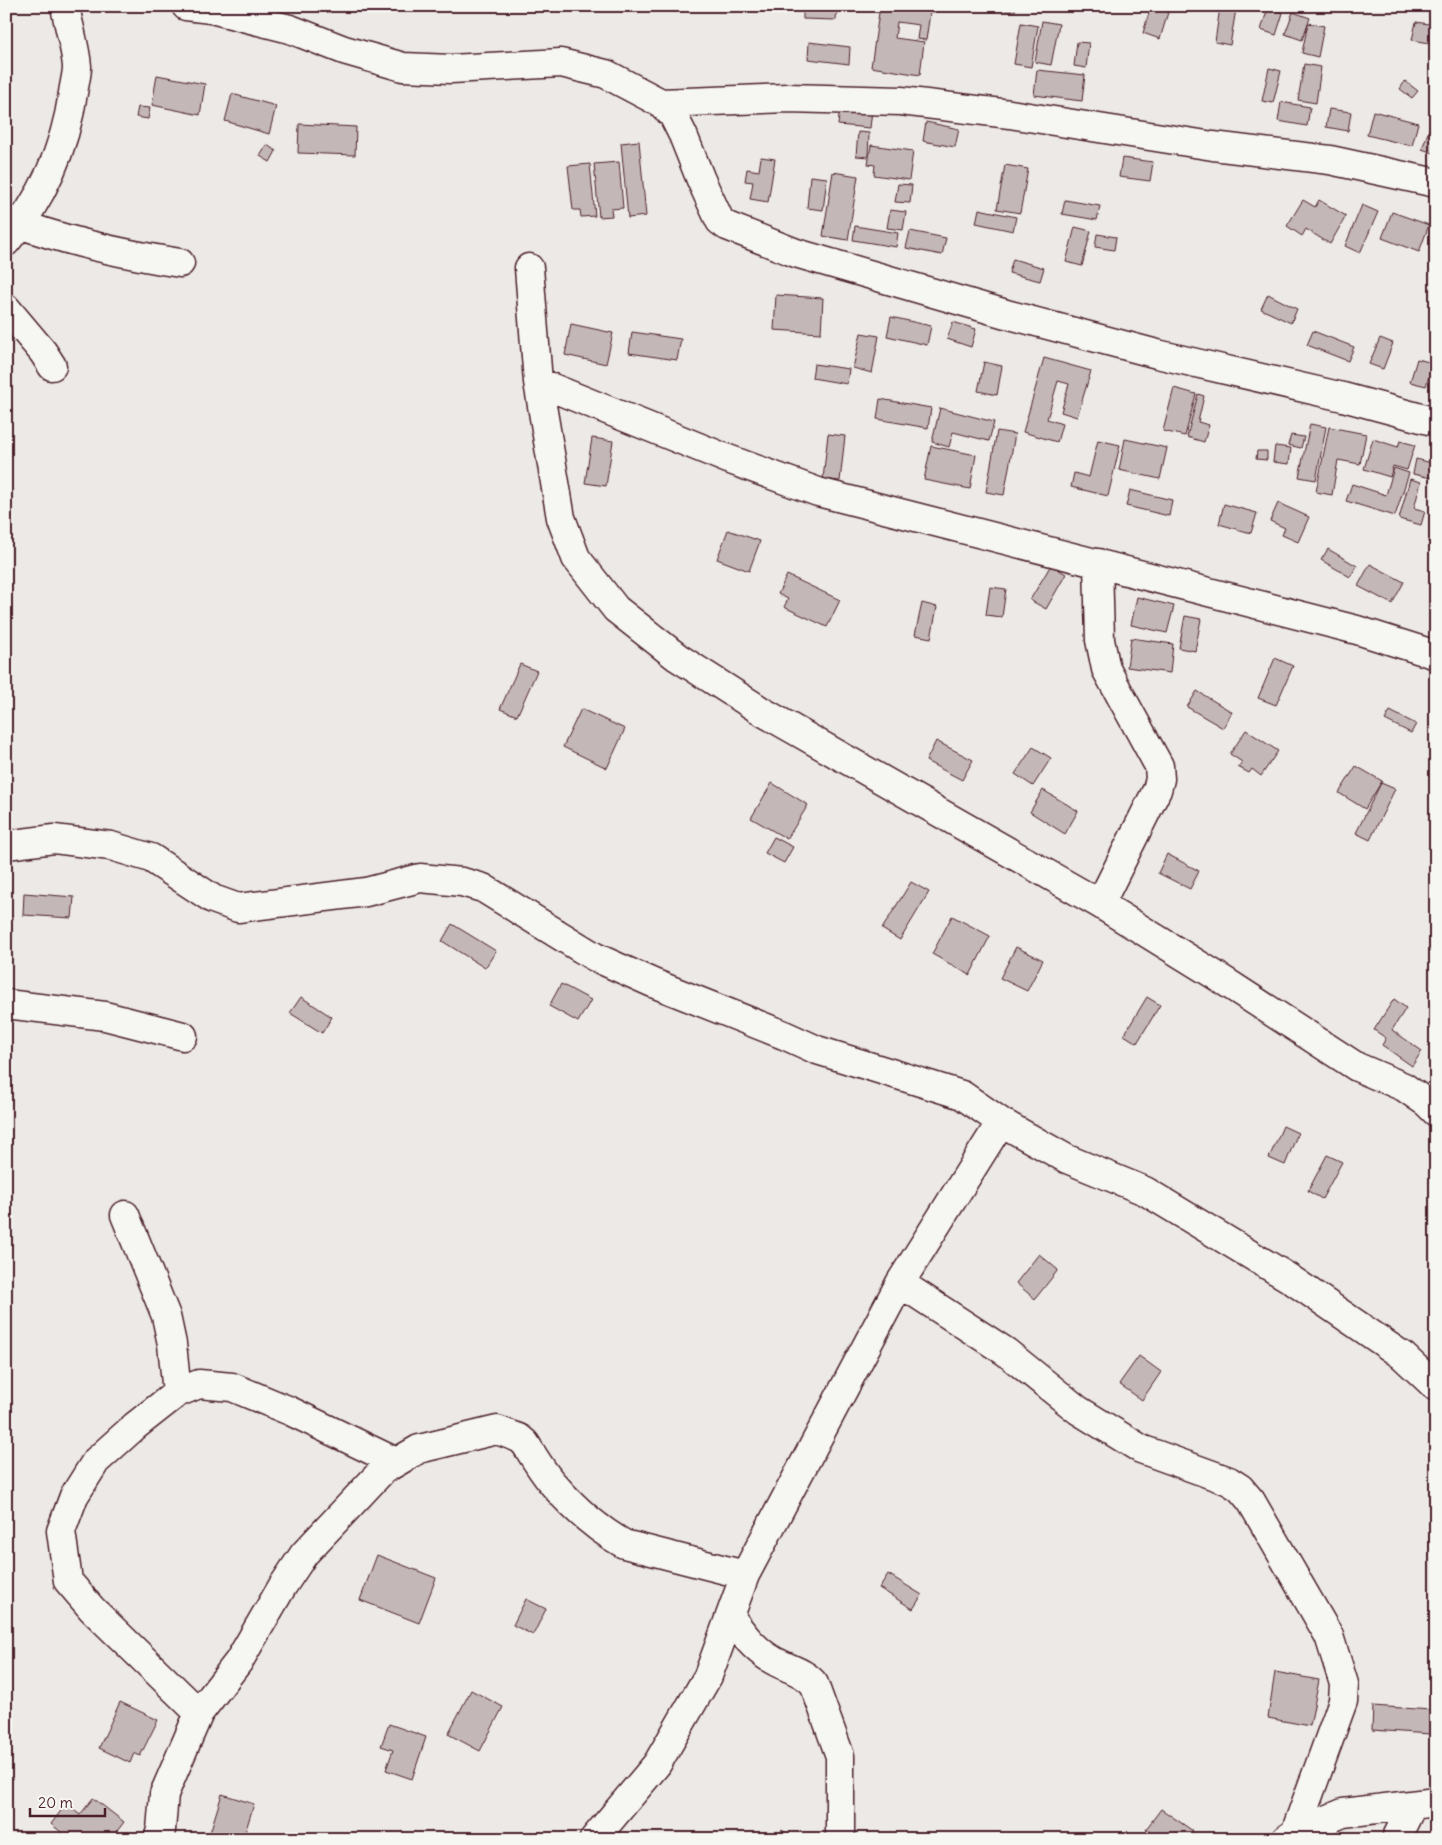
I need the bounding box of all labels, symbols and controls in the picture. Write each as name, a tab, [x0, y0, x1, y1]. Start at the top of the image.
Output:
scale bar	[30, 1785, 105, 1817]
text: 20 m	[38, 1793, 73, 1812]

